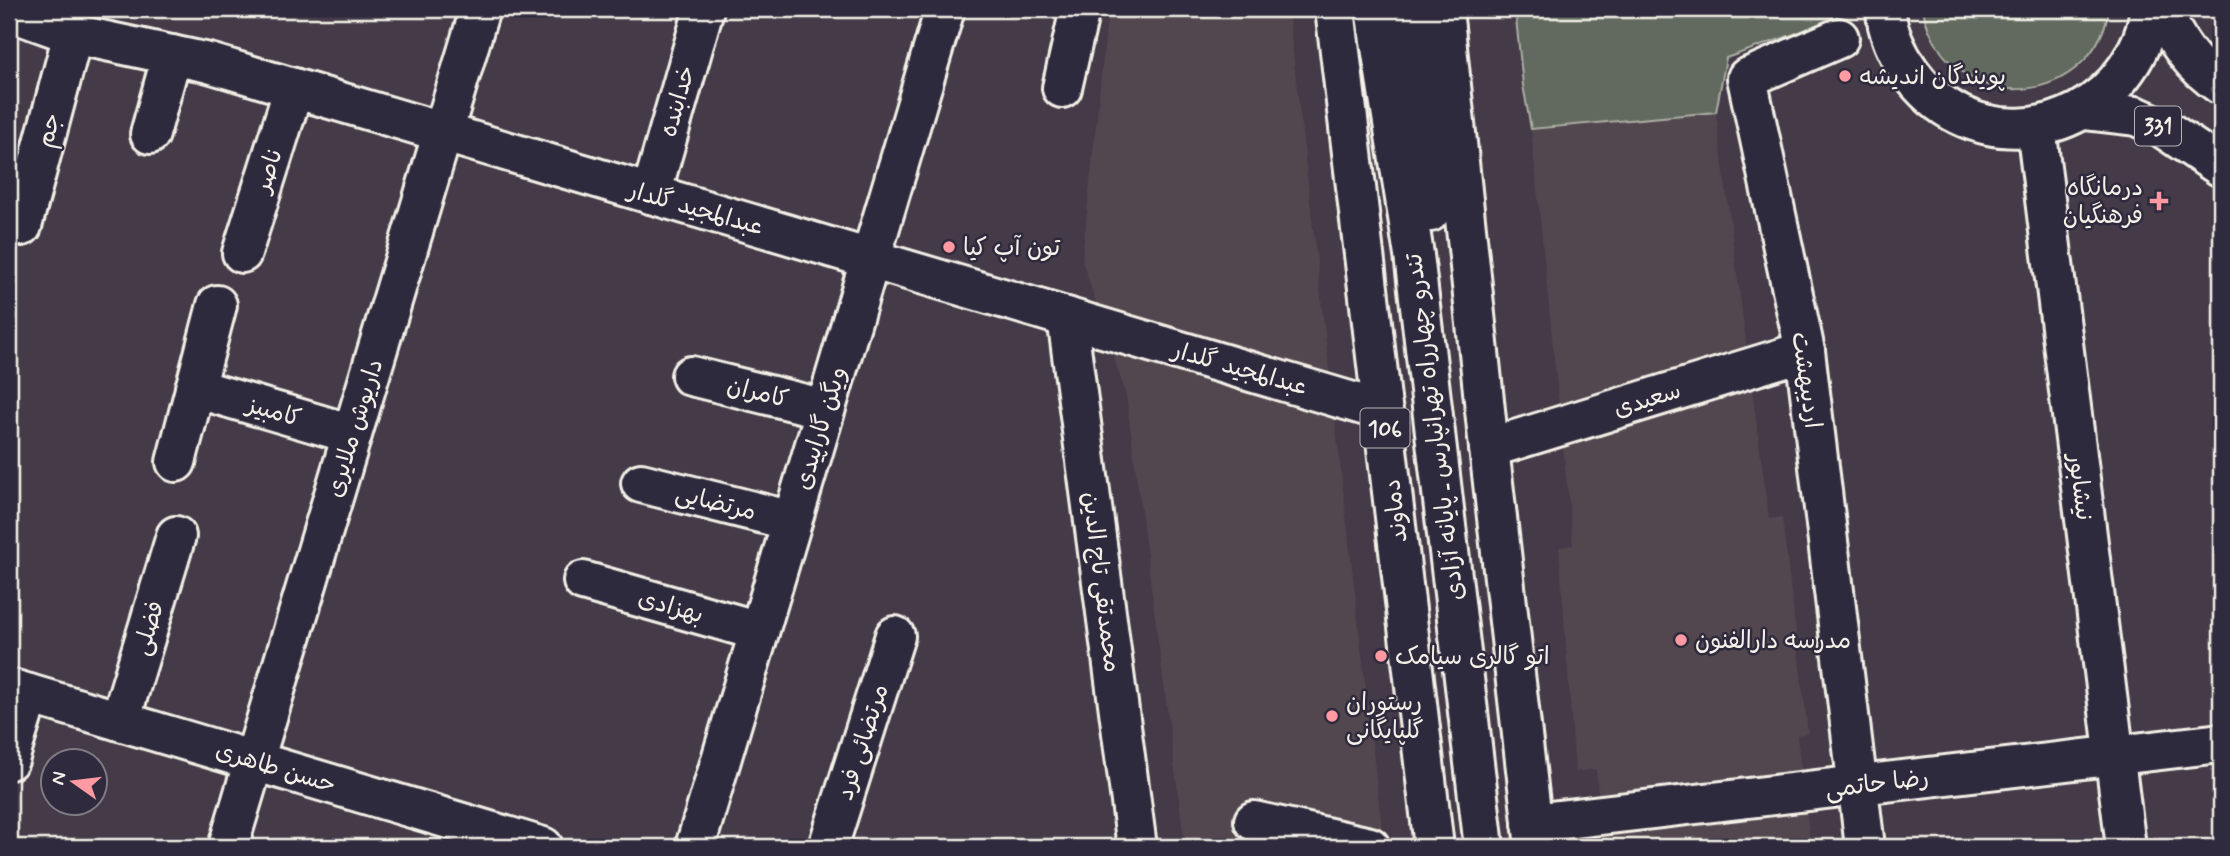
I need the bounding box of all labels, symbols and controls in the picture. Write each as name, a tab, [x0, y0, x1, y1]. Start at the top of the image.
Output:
street label: خدابنده	[653, 62, 703, 141]
place label: پویندگان اندیشه	[1859, 62, 2006, 93]
marker: پویندگان اندیشه	[1837, 68, 1853, 84]
road number: 331	[2135, 106, 2181, 146]
street label: جم	[30, 110, 70, 151]
street label: ناصر	[247, 144, 291, 199]
place label: درمانگاه فرهنگیان	[2063, 173, 2143, 232]
street label: عبدالمجید گلدار	[623, 175, 767, 244]
marker: درمانگاه فرهنگیان	[2149, 191, 2169, 211]
place label: تون آپ کیا	[963, 233, 1061, 264]
marker: تون آپ کیا	[941, 239, 957, 255]
street label: تندرو چهارراه تهرانپارس ـ پایانه آزادی	[1399, 251, 1472, 602]
street label: اردیبهشت	[1783, 330, 1828, 430]
street label: عبدالمجید گلدار	[1167, 335, 1311, 404]
street label: داریوش ملایری	[320, 355, 391, 501]
street label: ویگن گاراپیدی	[788, 363, 855, 494]
street label: کامران	[724, 371, 792, 416]
street label: سعیدی	[1610, 376, 1685, 425]
street label: کامبیز	[241, 389, 304, 435]
road number: 106	[1360, 408, 1410, 448]
street label: نیشابور	[2060, 450, 2099, 522]
street label: دماوند	[1377, 477, 1416, 545]
street label: مرتضایی	[672, 478, 759, 528]
street label: محمدتقی تاج الدین	[1074, 490, 1127, 674]
street label: بهزادی	[634, 583, 707, 632]
street label: فضلی	[127, 597, 172, 659]
place label: مدرسه دارالفنون	[1695, 626, 1851, 657]
marker: مدرسه دارالفنون	[1673, 632, 1689, 648]
place label: اتو گالری سیامک	[1395, 642, 1550, 673]
marker: اتو گالری سیامک	[1373, 648, 1389, 664]
street label: مرتضائی فرد	[830, 681, 897, 804]
place label: رستوران گلپایگانی	[1346, 688, 1424, 747]
marker: رستوران گلپایگانی	[1324, 708, 1340, 724]
street label: حسن طاهری	[212, 735, 339, 801]
north arrow	[38, 748, 108, 818]
street label: رضا حاتمی	[1824, 763, 1931, 806]
text: N	[45, 769, 73, 787]

